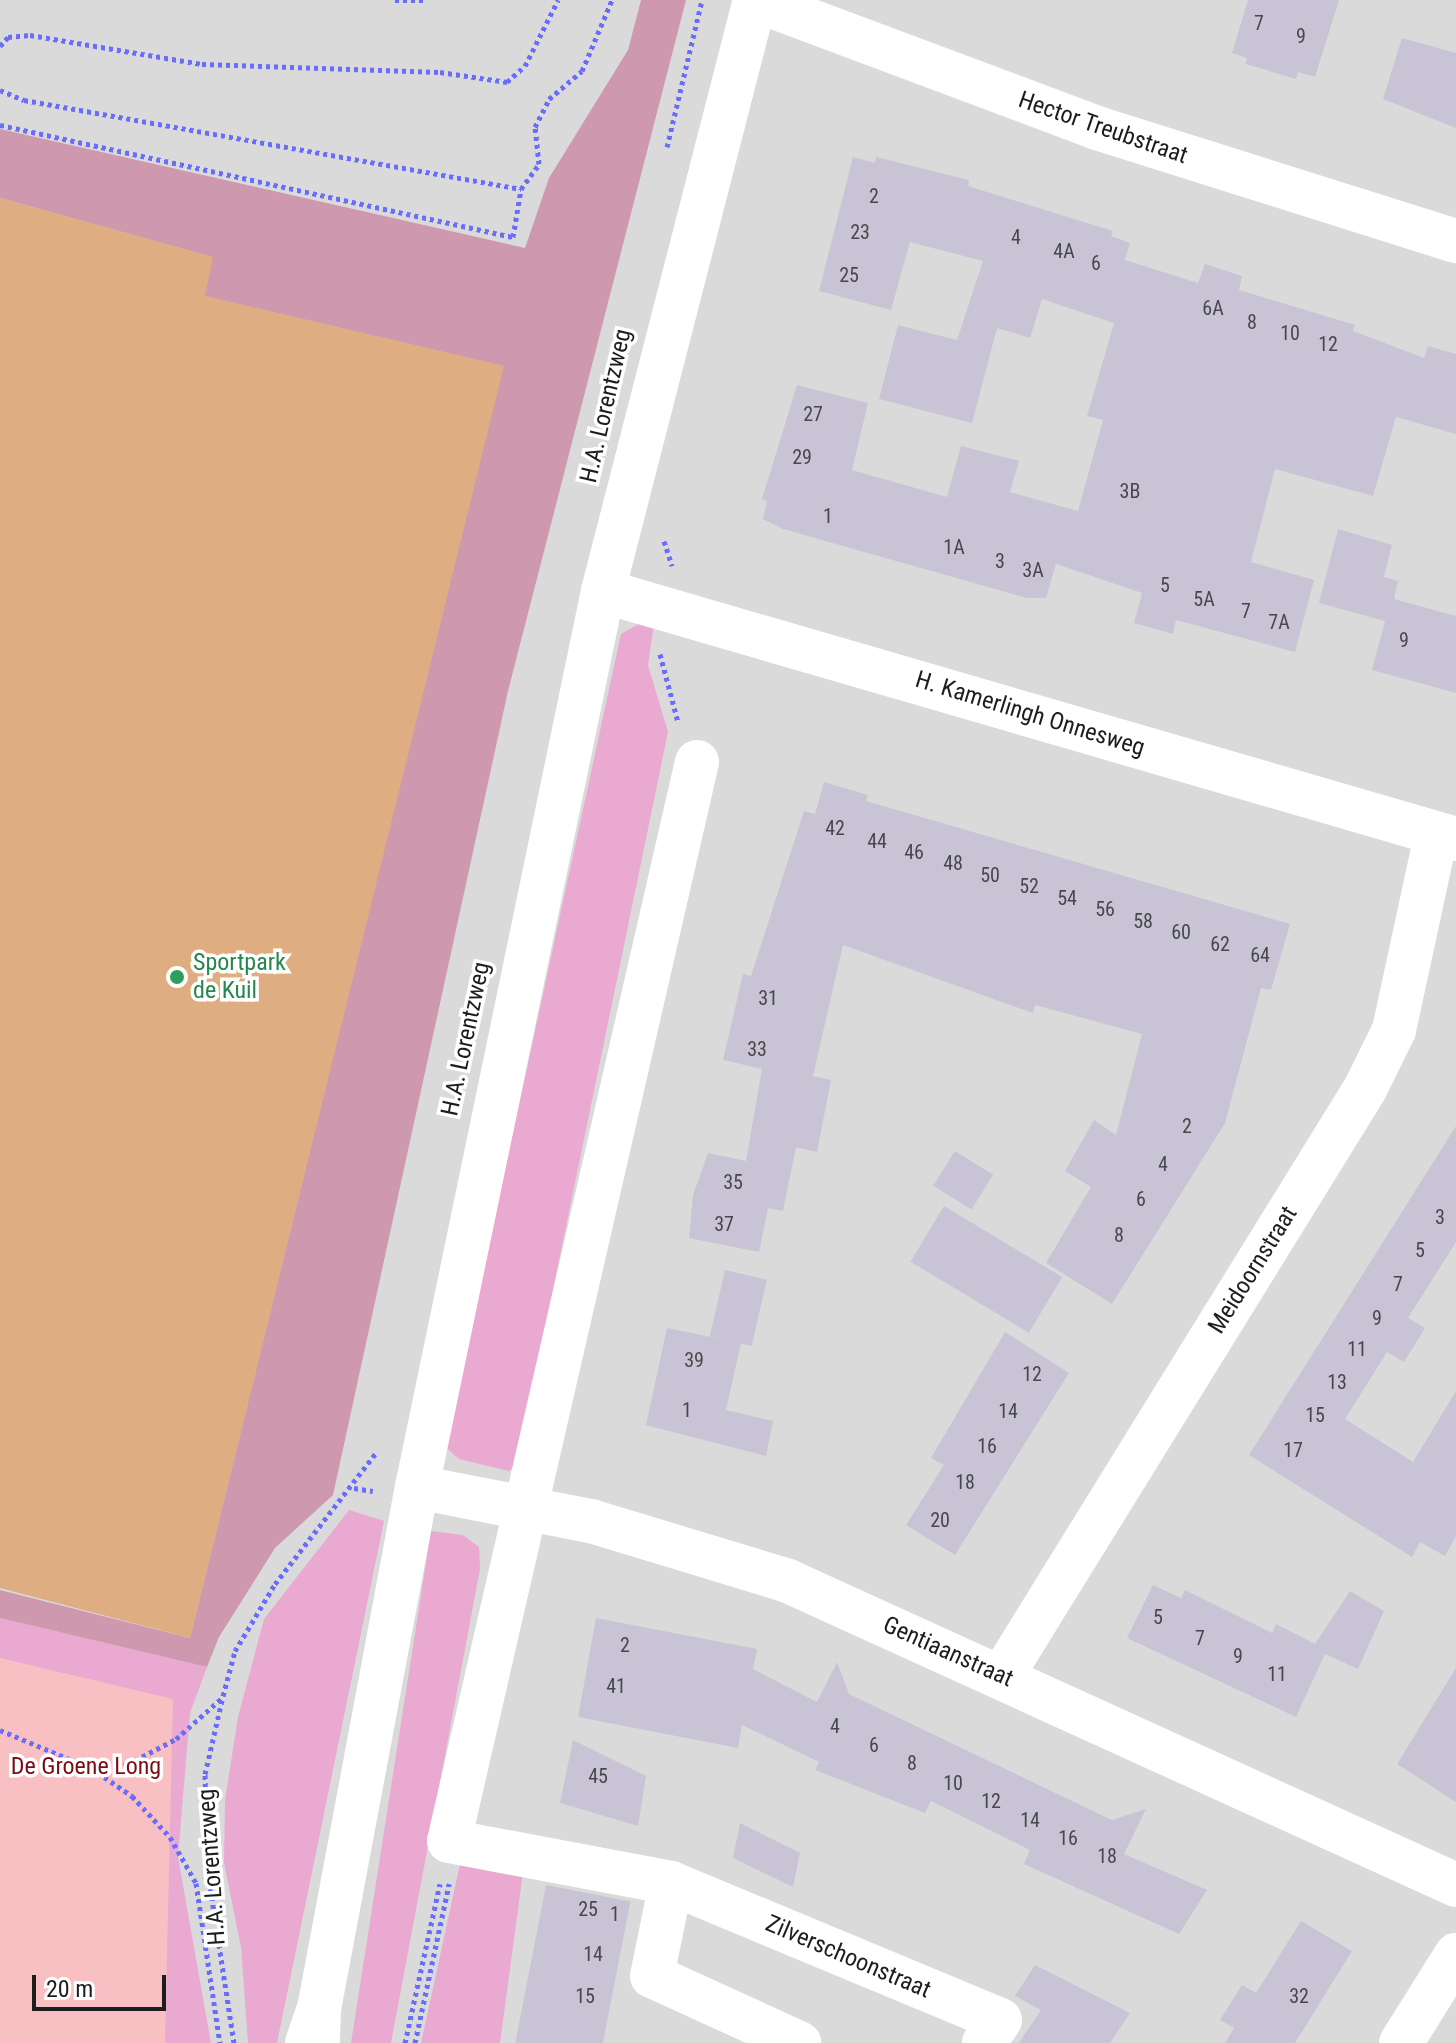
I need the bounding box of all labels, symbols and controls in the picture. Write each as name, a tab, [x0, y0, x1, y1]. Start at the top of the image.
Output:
house number: 7	[1254, 11, 1264, 35]
house number: 9	[1296, 24, 1306, 48]
street label: Hector Treubstraat	[1014, 86, 1192, 170]
house number: 2	[869, 184, 879, 208]
house number: 23	[850, 220, 870, 244]
house number: 4	[1011, 225, 1021, 249]
house number: 4A	[1053, 239, 1075, 263]
house number: 6	[1091, 251, 1101, 275]
house number: 25	[839, 263, 859, 287]
house number: 6A	[1202, 296, 1224, 320]
house number: 8	[1247, 310, 1257, 334]
house number: 10	[1280, 321, 1300, 345]
street label: H.A. Lorentzweg	[574, 326, 638, 486]
house number: 12	[1318, 332, 1338, 356]
house number: 27	[803, 402, 823, 426]
house number: 29	[792, 445, 812, 469]
house number: 3B	[1120, 479, 1140, 503]
house number: 1	[823, 504, 833, 528]
house number: 1A	[943, 535, 965, 559]
house number: 3	[995, 549, 1005, 573]
house number: 3A	[1022, 558, 1044, 582]
house number: 5	[1160, 573, 1170, 597]
house number: 5A	[1193, 587, 1215, 611]
house number: 7	[1241, 599, 1251, 623]
house number: 7A	[1268, 610, 1290, 634]
house number: 9	[1399, 628, 1409, 652]
street label: H. Kamerlingh Onnesweg	[912, 665, 1148, 763]
house number: 42	[825, 816, 845, 840]
house number: 44	[867, 829, 887, 853]
house number: 46	[904, 840, 924, 864]
house number: 48	[943, 851, 963, 875]
house number: 50	[980, 863, 1000, 887]
house number: 52	[1019, 874, 1039, 898]
house number: 54	[1057, 886, 1077, 910]
house number: 56	[1095, 897, 1115, 921]
house number: 58	[1133, 909, 1153, 933]
house number: 60	[1171, 920, 1191, 944]
house number: 62	[1210, 932, 1230, 956]
house number: 64	[1250, 943, 1270, 967]
place label: Sportpark de Kuil	[193, 949, 286, 1005]
street label: H.A. Lorentzweg	[436, 959, 496, 1119]
marker: Sportpark de Kuil	[168, 968, 186, 986]
house number: 31	[758, 986, 778, 1010]
house number: 33	[747, 1037, 767, 1061]
house number: 2	[1182, 1114, 1192, 1138]
house number: 4	[1158, 1152, 1168, 1176]
house number: 35	[723, 1170, 743, 1194]
house number: 6	[1136, 1187, 1146, 1211]
street label: Meidoornstraat	[1202, 1201, 1304, 1339]
house number: 3	[1435, 1205, 1445, 1229]
house number: 37	[714, 1212, 734, 1236]
house number: 8	[1114, 1223, 1124, 1247]
house number: 5	[1415, 1238, 1425, 1262]
house number: 7	[1393, 1272, 1403, 1296]
house number: 9	[1372, 1306, 1382, 1330]
house number: 11	[1347, 1337, 1367, 1361]
house number: 39	[684, 1348, 704, 1372]
house number: 12	[1022, 1362, 1042, 1386]
house number: 13	[1327, 1370, 1347, 1394]
house number: 1	[682, 1398, 692, 1422]
house number: 14	[998, 1399, 1018, 1423]
house number: 15	[1305, 1403, 1325, 1427]
house number: 16	[977, 1434, 997, 1458]
house number: 17	[1283, 1438, 1303, 1462]
house number: 18	[955, 1470, 975, 1494]
house number: 20	[930, 1508, 950, 1532]
house number: 5	[1153, 1605, 1163, 1629]
street label: Gentiaanstraat	[879, 1611, 1017, 1693]
house number: 7	[1195, 1626, 1205, 1650]
house number: 2	[620, 1633, 630, 1657]
house number: 9	[1233, 1644, 1243, 1668]
house number: 11	[1267, 1662, 1287, 1686]
house number: 41	[606, 1674, 626, 1698]
house number: 4	[830, 1714, 840, 1738]
house number: 6	[869, 1733, 879, 1757]
house number: 8	[907, 1751, 917, 1775]
park label: De Groene Long	[11, 1753, 161, 1781]
house number: 45	[588, 1764, 608, 1788]
house number: 10	[943, 1771, 963, 1795]
street label: H.A. Lorentzweg	[192, 1788, 232, 1946]
house number: 12	[981, 1789, 1001, 1813]
house number: 14	[1020, 1808, 1040, 1832]
house number: 16	[1058, 1826, 1078, 1850]
house number: 18	[1097, 1844, 1117, 1868]
house number: 25	[578, 1897, 598, 1921]
house number: 1	[610, 1902, 620, 1926]
street label: Zilverschoonstraat	[761, 1909, 935, 2005]
house number: 14	[583, 1942, 603, 1966]
scale bar	[36, 1959, 170, 2009]
text: 20 m	[46, 1975, 93, 2003]
house number: 15	[575, 1984, 595, 2008]
house number: 32	[1289, 1984, 1309, 2008]

